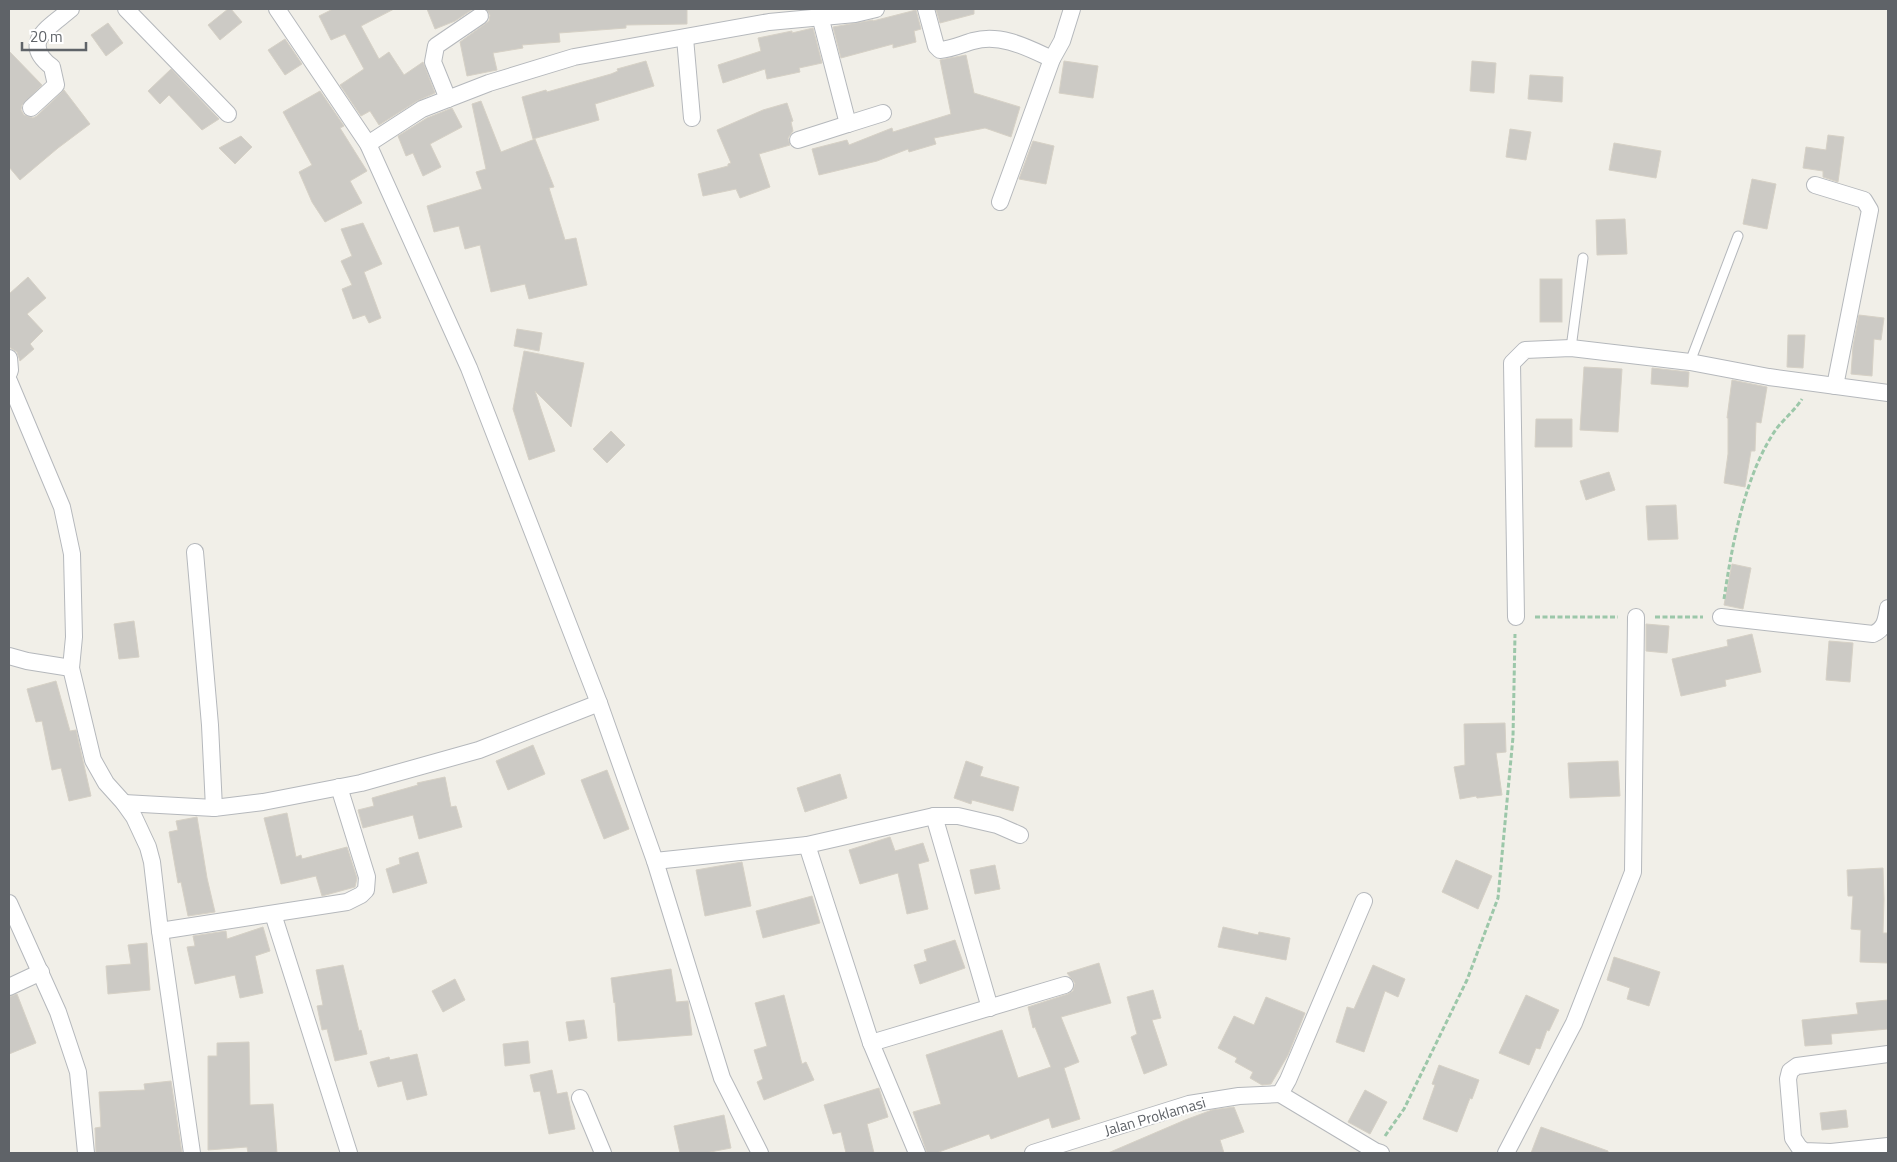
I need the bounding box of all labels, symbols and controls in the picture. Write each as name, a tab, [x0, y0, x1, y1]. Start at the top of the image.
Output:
scale bar	[22, 20, 86, 52]
text: 20 m	[30, 25, 63, 48]
street label: Jalan Proklamasi	[1102, 1091, 1208, 1141]

